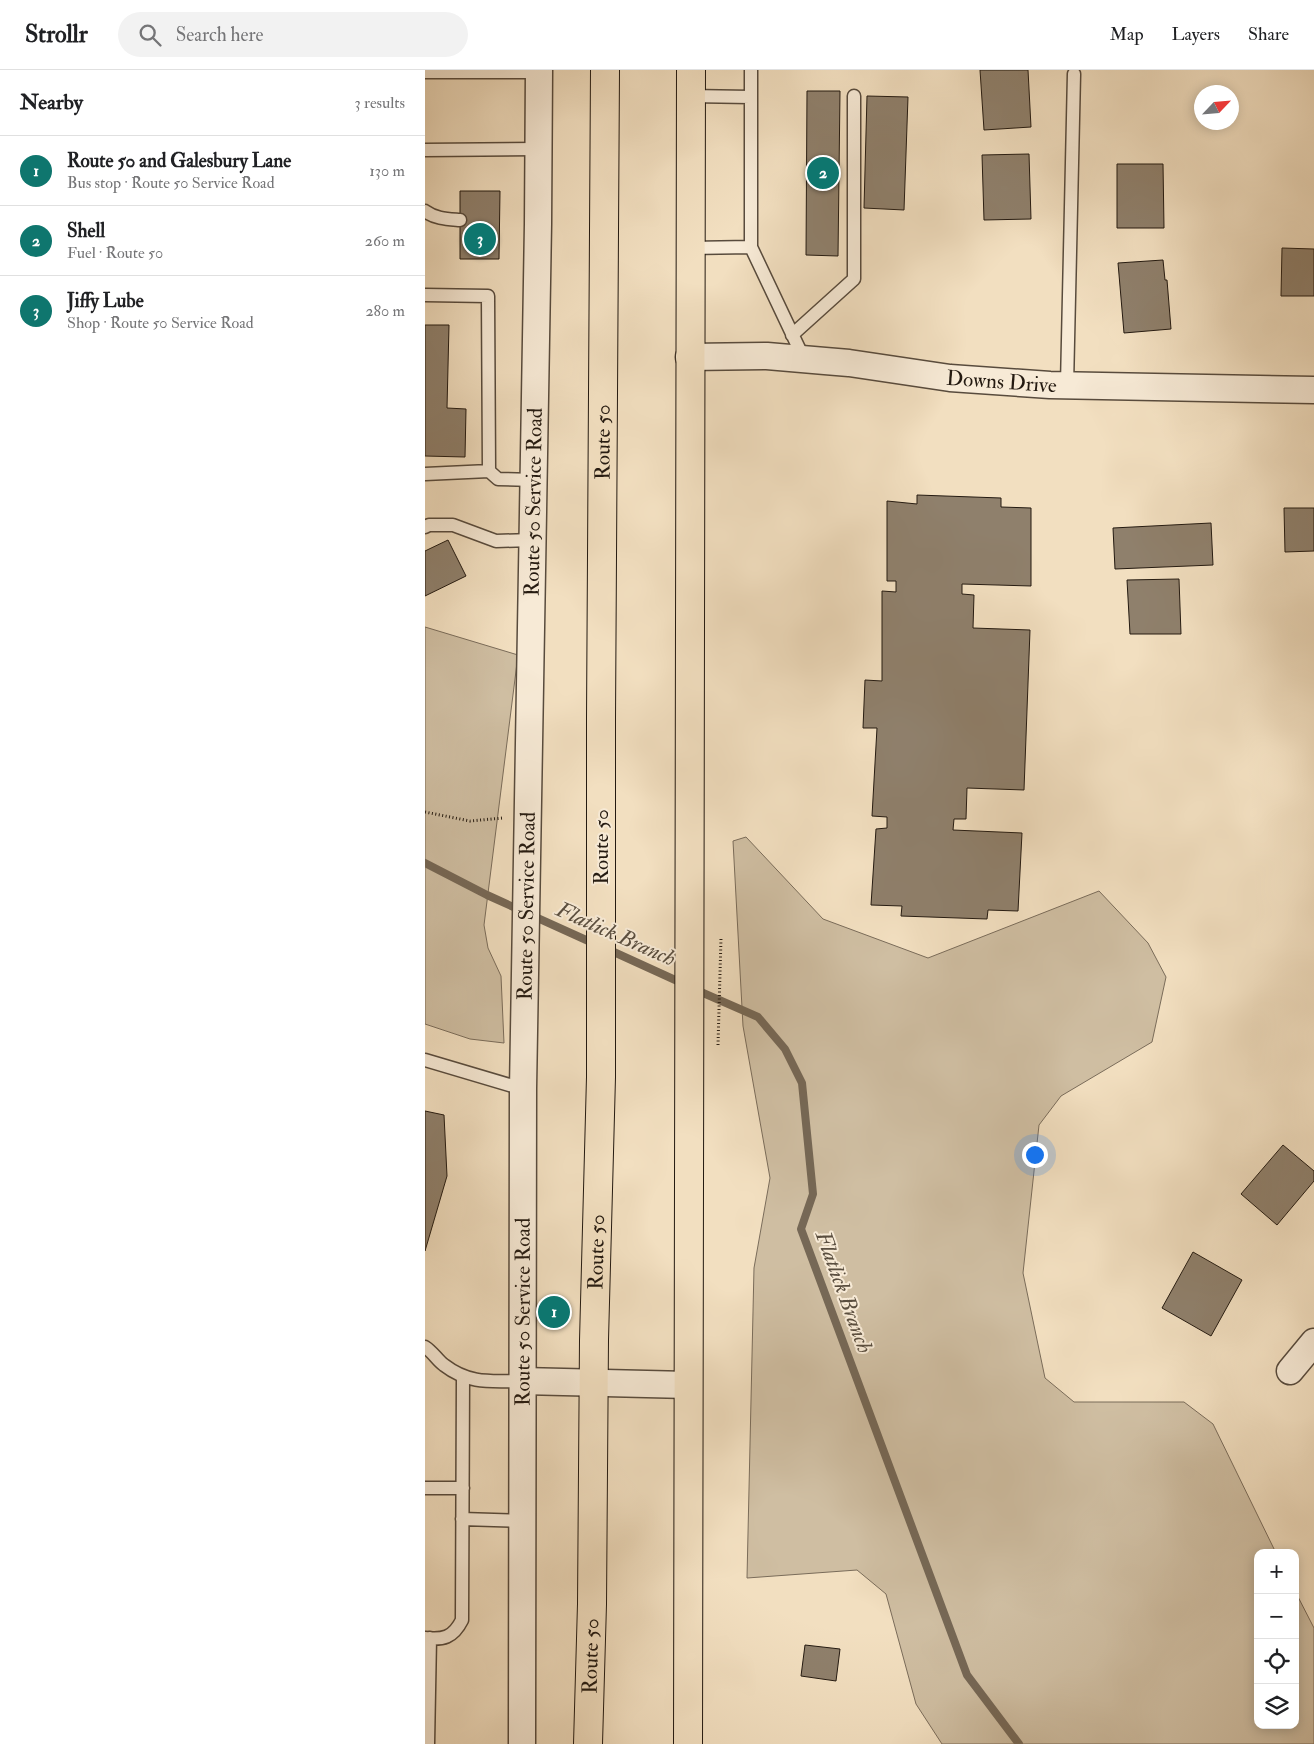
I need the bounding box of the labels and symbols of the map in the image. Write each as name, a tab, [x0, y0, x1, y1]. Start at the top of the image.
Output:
north arrow	[1194, 85, 1239, 130]
pin: 2	[807, 154, 839, 192]
pin: 3	[464, 220, 496, 258]
street label: Downs Drive	[945, 364, 1057, 399]
street label: Route 50	[589, 404, 616, 480]
street label: Route 50 Service Road	[518, 407, 548, 597]
street label: Route 50	[588, 809, 615, 885]
street label: Route 50 Service Road	[511, 811, 541, 1001]
water label: Flatlick Branch	[551, 895, 680, 973]
your location	[1022, 1142, 1048, 1168]
street label: Route 50	[582, 1214, 611, 1290]
street label: Route 50 Service Road	[509, 1217, 536, 1406]
water label: Flatlick Branch	[809, 1226, 879, 1357]
pin: 1	[538, 1293, 570, 1331]
street label: Route 50	[576, 1618, 605, 1694]

